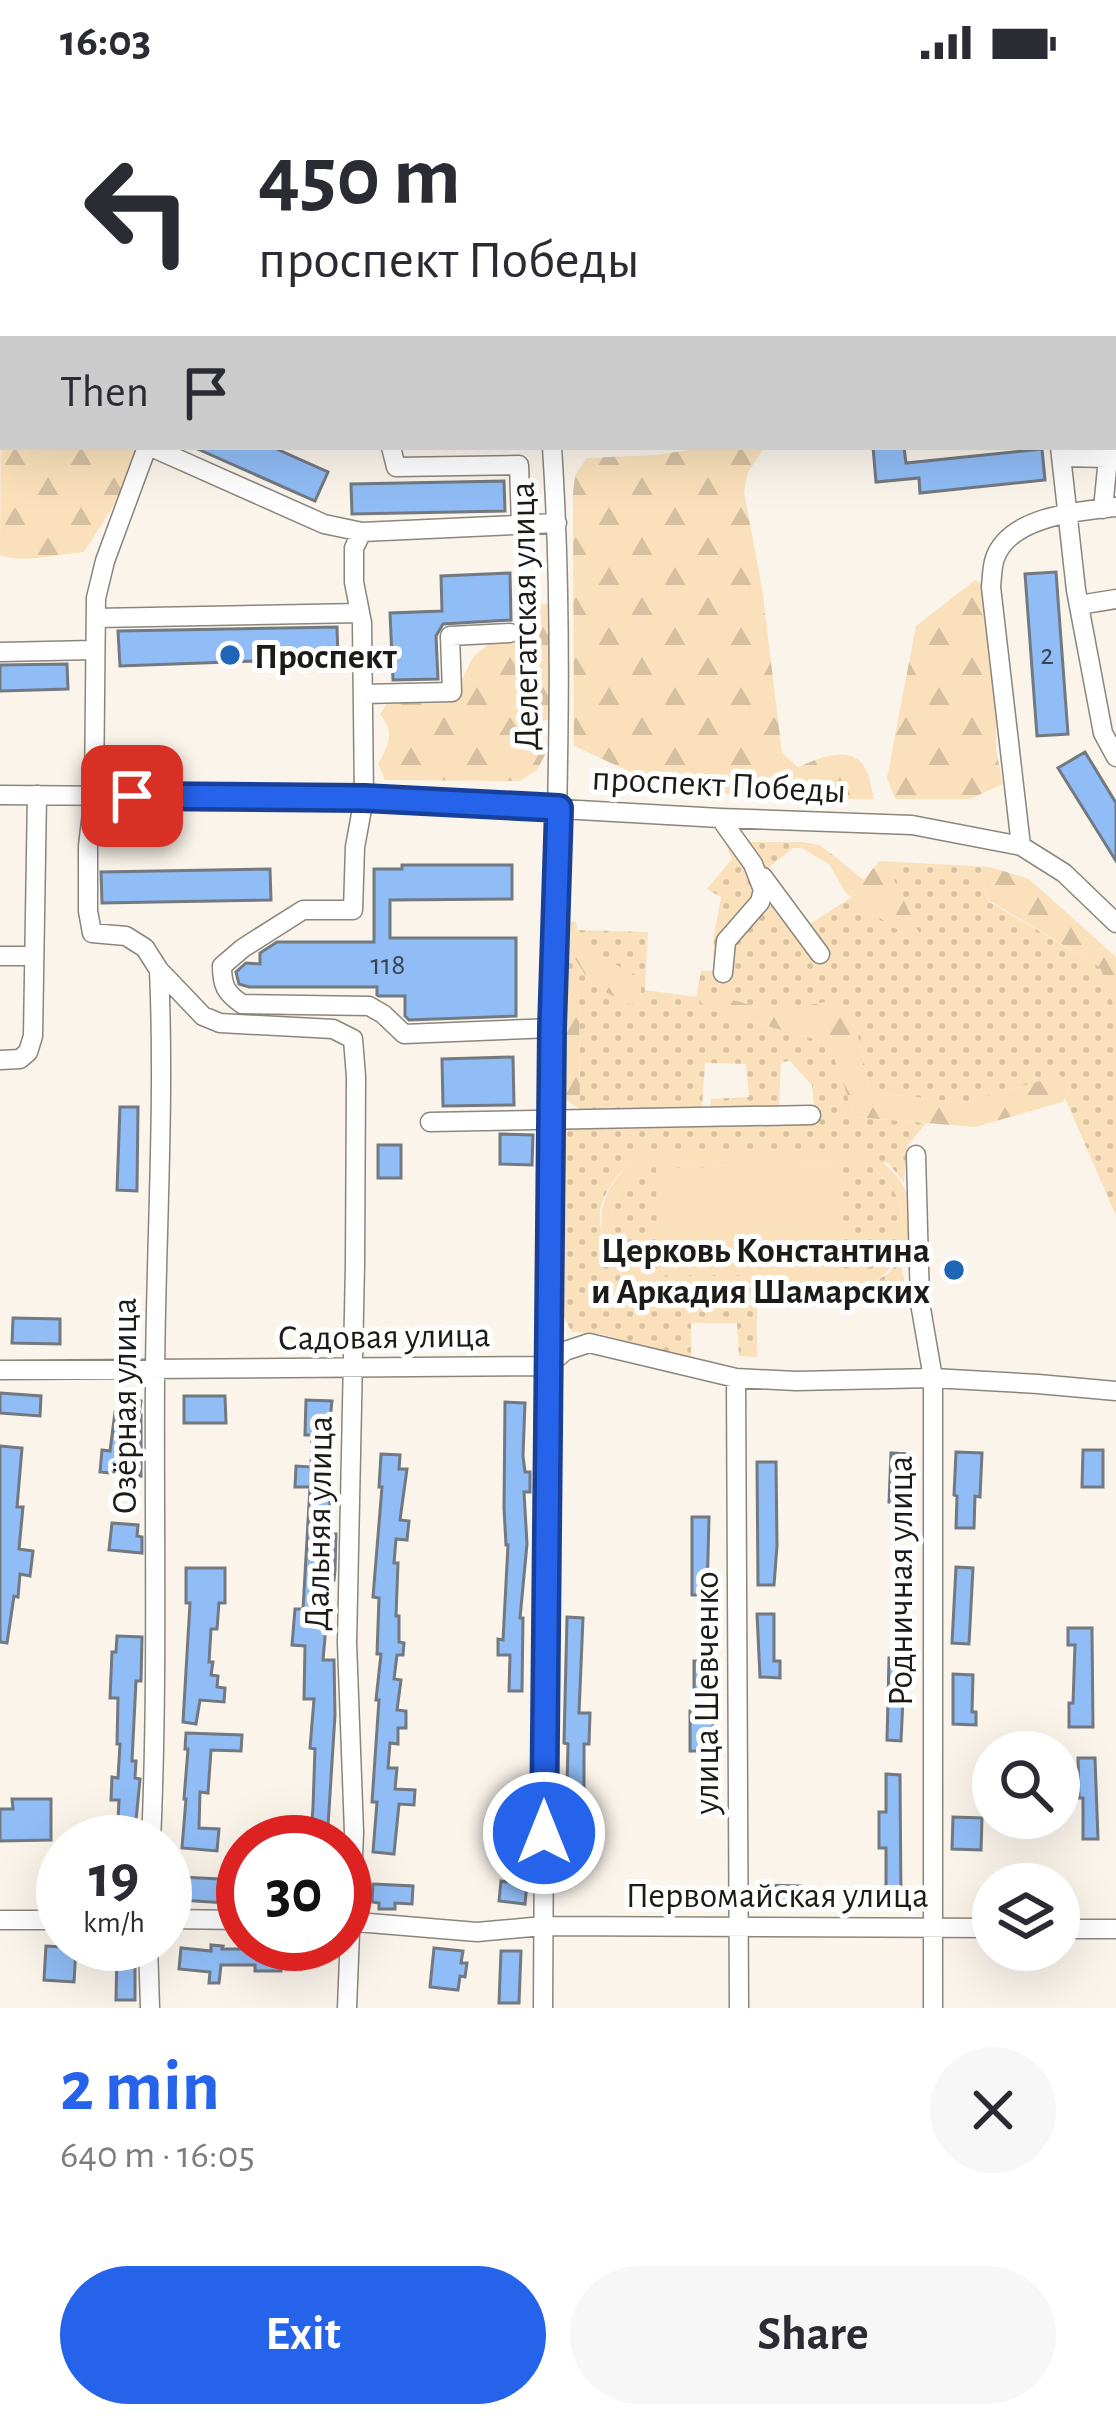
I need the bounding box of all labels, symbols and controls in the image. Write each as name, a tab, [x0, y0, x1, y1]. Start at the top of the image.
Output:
text: 16:03	[60, 19, 151, 64]
icon: left	[60, 132, 216, 288]
text: 450 m	[258, 136, 461, 220]
text: проспект Победы	[258, 234, 640, 288]
icon: arrive	[173, 360, 239, 426]
text: Then	[60, 370, 149, 415]
street label: Делегатская улица	[505, 481, 545, 751]
place label: Проспект	[254, 639, 398, 675]
house number: 2	[1040, 640, 1054, 670]
marker: Проспект	[217, 642, 243, 668]
pin	[81, 745, 183, 847]
street label: проспект Победы	[591, 760, 847, 810]
icon: arrive	[99, 763, 165, 829]
house number: 118	[371, 950, 405, 980]
place label: Церковь Константина и Аркадия Шамарских	[591, 1233, 930, 1310]
marker: Церковь Константина и Аркадия Шамарских	[941, 1257, 967, 1283]
street label: Озёрная улица	[107, 1298, 143, 1514]
street label: Садовая улица	[277, 1317, 491, 1357]
street label: Дальняя улица	[299, 1415, 339, 1631]
street label: Родничная улица	[883, 1456, 919, 1706]
street label: улица Шевченко	[689, 1571, 725, 1816]
map controls	[972, 1731, 1080, 1971]
button: search	[972, 1731, 1080, 1839]
position arrow	[481, 1770, 607, 1896]
speed limit sign: 30	[216, 1815, 372, 1971]
text: 19	[89, 1848, 139, 1908]
button: layers	[972, 1863, 1080, 1971]
street label: Первомайская улица	[625, 1878, 929, 1914]
text: km/h	[83, 1908, 145, 1938]
button: close	[930, 2047, 1056, 2173]
text: 2 min	[60, 2051, 220, 2123]
text: 640 m · 16:05	[60, 2136, 255, 2175]
button: Exit	[60, 2266, 546, 2404]
button: Share	[570, 2266, 1056, 2404]

